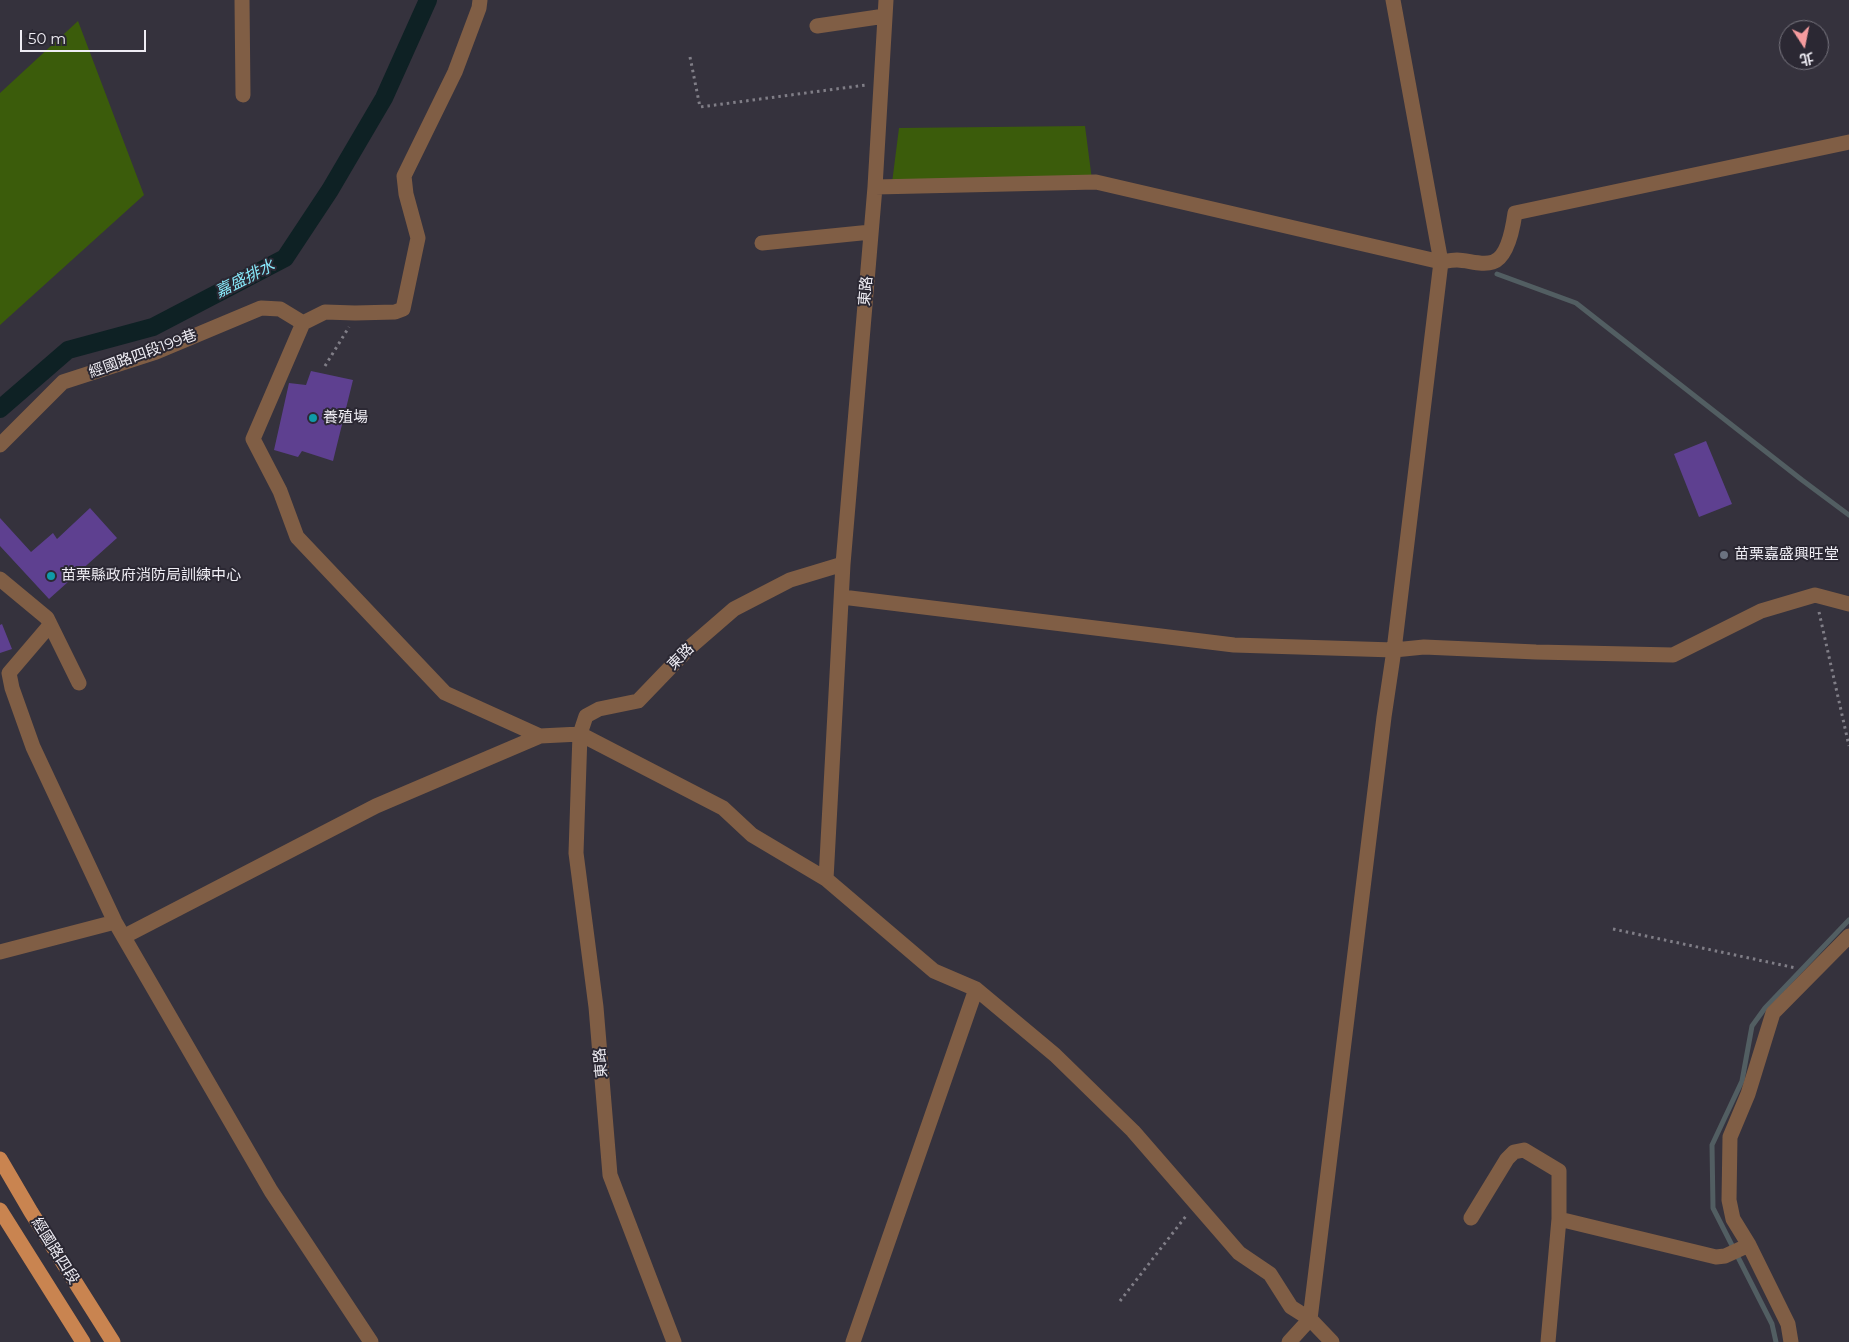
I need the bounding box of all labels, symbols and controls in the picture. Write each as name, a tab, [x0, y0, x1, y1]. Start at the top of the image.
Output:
scale bar	[22, 20, 149, 52]
north arrow	[1779, 20, 1829, 70]
text: 50 m	[28, 29, 66, 48]
text: 北	[1798, 49, 1815, 69]
water label: 嘉盛排水	[212, 256, 278, 302]
street label: 東路	[856, 275, 876, 307]
street label: 經國路四段199巷	[87, 326, 199, 382]
place label: 養殖場	[323, 409, 368, 427]
marker: 養殖場	[307, 412, 319, 424]
place label: 苗栗嘉盛興旺堂	[1734, 546, 1839, 564]
marker: 苗栗嘉盛興旺堂	[1718, 549, 1730, 561]
place label: 苗栗縣政府消防局訓練中心	[61, 567, 241, 585]
marker: 苗栗縣政府消防局訓練中心	[45, 570, 57, 582]
street label: 東路	[664, 640, 698, 674]
street label: 東路	[591, 1047, 611, 1079]
street label: 經國路四段	[27, 1214, 83, 1288]

